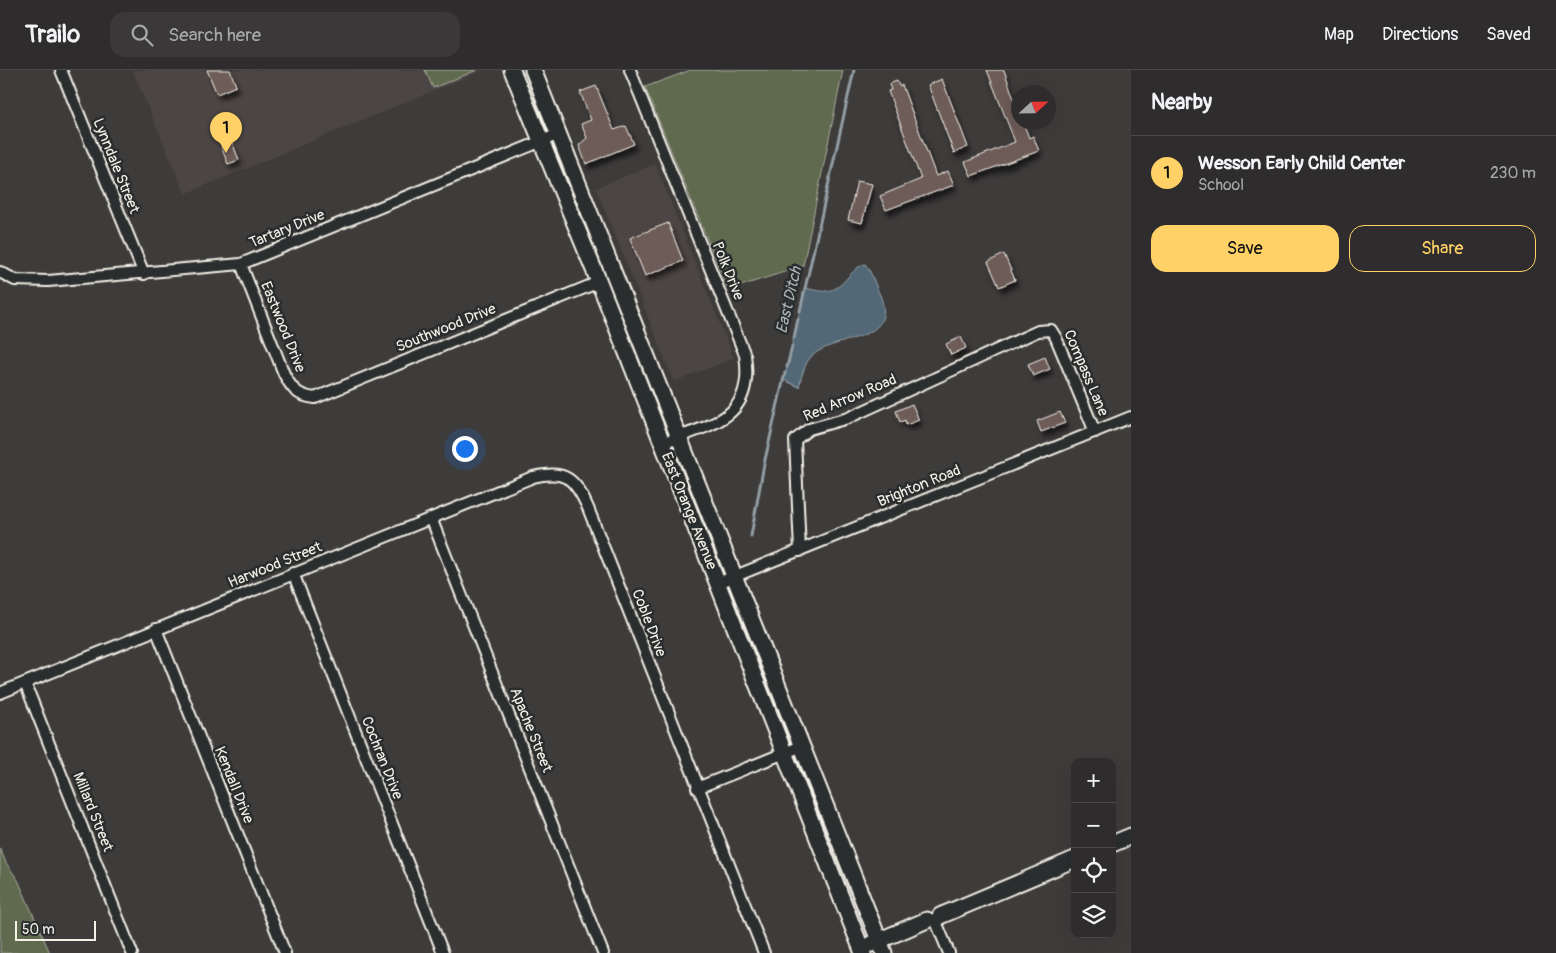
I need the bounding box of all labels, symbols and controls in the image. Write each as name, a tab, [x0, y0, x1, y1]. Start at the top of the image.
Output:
search box	[110, 12, 460, 57]
text: Trailo	[25, 20, 80, 49]
icon: search	[128, 21, 156, 49]
text: Search here	[168, 23, 261, 47]
text: Map	[1324, 23, 1354, 46]
text: Directions	[1382, 23, 1458, 46]
text: Saved	[1486, 23, 1531, 46]
north arrow	[1011, 85, 1056, 130]
text: Nearby	[1151, 89, 1212, 116]
pin: 1	[210, 112, 242, 153]
street label: Lynndale Street	[88, 116, 144, 217]
text: Wesson Early Child Center	[1198, 151, 1405, 175]
text: 1	[1164, 163, 1170, 183]
text: 230 m	[1490, 163, 1536, 183]
text: School	[1198, 175, 1244, 195]
street label: Tartary Drive	[246, 205, 328, 253]
button: Save	[1151, 225, 1339, 272]
button: Share	[1349, 225, 1536, 272]
street label: Polk Drive	[708, 239, 749, 304]
water label: East Ditch	[772, 263, 807, 335]
street label: Eastwood Drive	[256, 279, 310, 376]
street label: Southwood Drive	[393, 299, 499, 357]
street label: Compass Lane	[1059, 327, 1113, 420]
street label: Red Arrow Road	[801, 370, 899, 426]
your location	[452, 436, 478, 462]
street label: East Orange Avenue	[657, 449, 721, 573]
street label: Brighton Road	[875, 461, 963, 511]
street label: Harwood Street	[225, 537, 326, 592]
street label: Coble Drive	[627, 586, 671, 660]
street label: Apache Street	[505, 685, 557, 776]
street label: Cochran Drive	[357, 714, 407, 803]
street label: Kendall Drive	[210, 744, 258, 827]
map controls	[1071, 758, 1116, 938]
button: +	[1071, 758, 1116, 803]
street label: Millard Street	[68, 770, 118, 855]
button: −	[1071, 803, 1116, 848]
button: locate	[1071, 848, 1116, 893]
button: layers	[1071, 893, 1116, 938]
scale bar	[15, 918, 96, 941]
text: 50 m	[22, 921, 55, 938]

